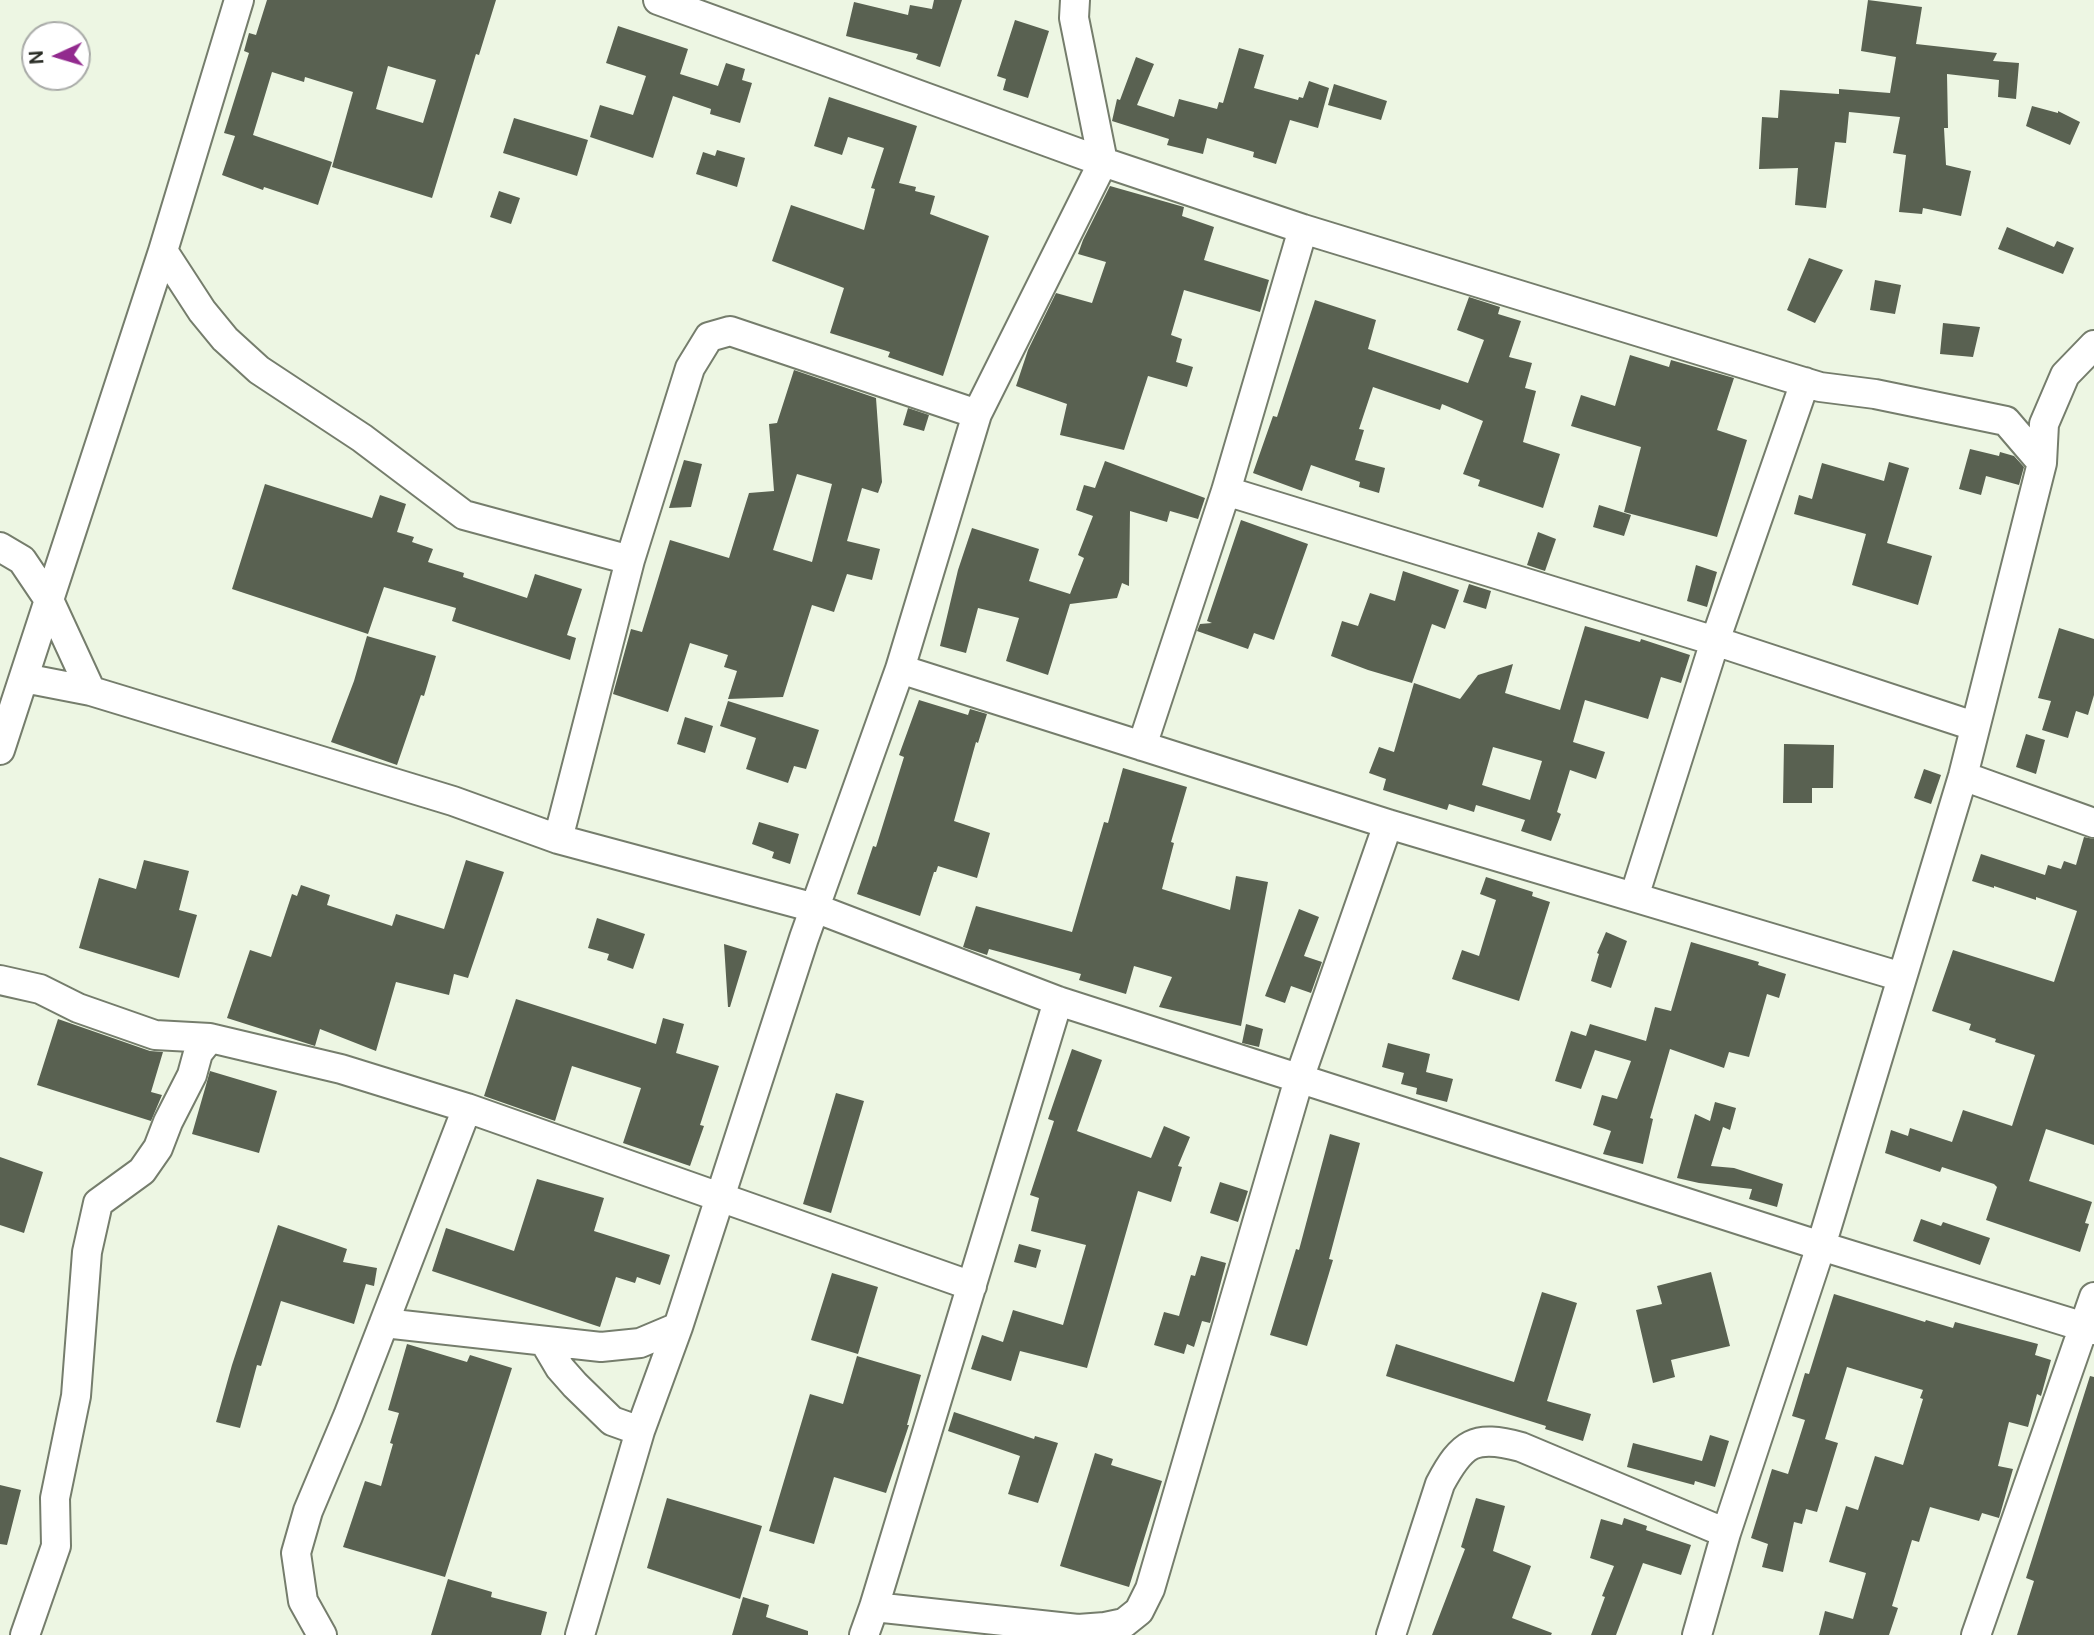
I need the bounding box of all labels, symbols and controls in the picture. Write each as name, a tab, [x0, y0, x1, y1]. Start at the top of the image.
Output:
north arrow	[21, 21, 91, 91]
text: N	[24, 50, 50, 65]

